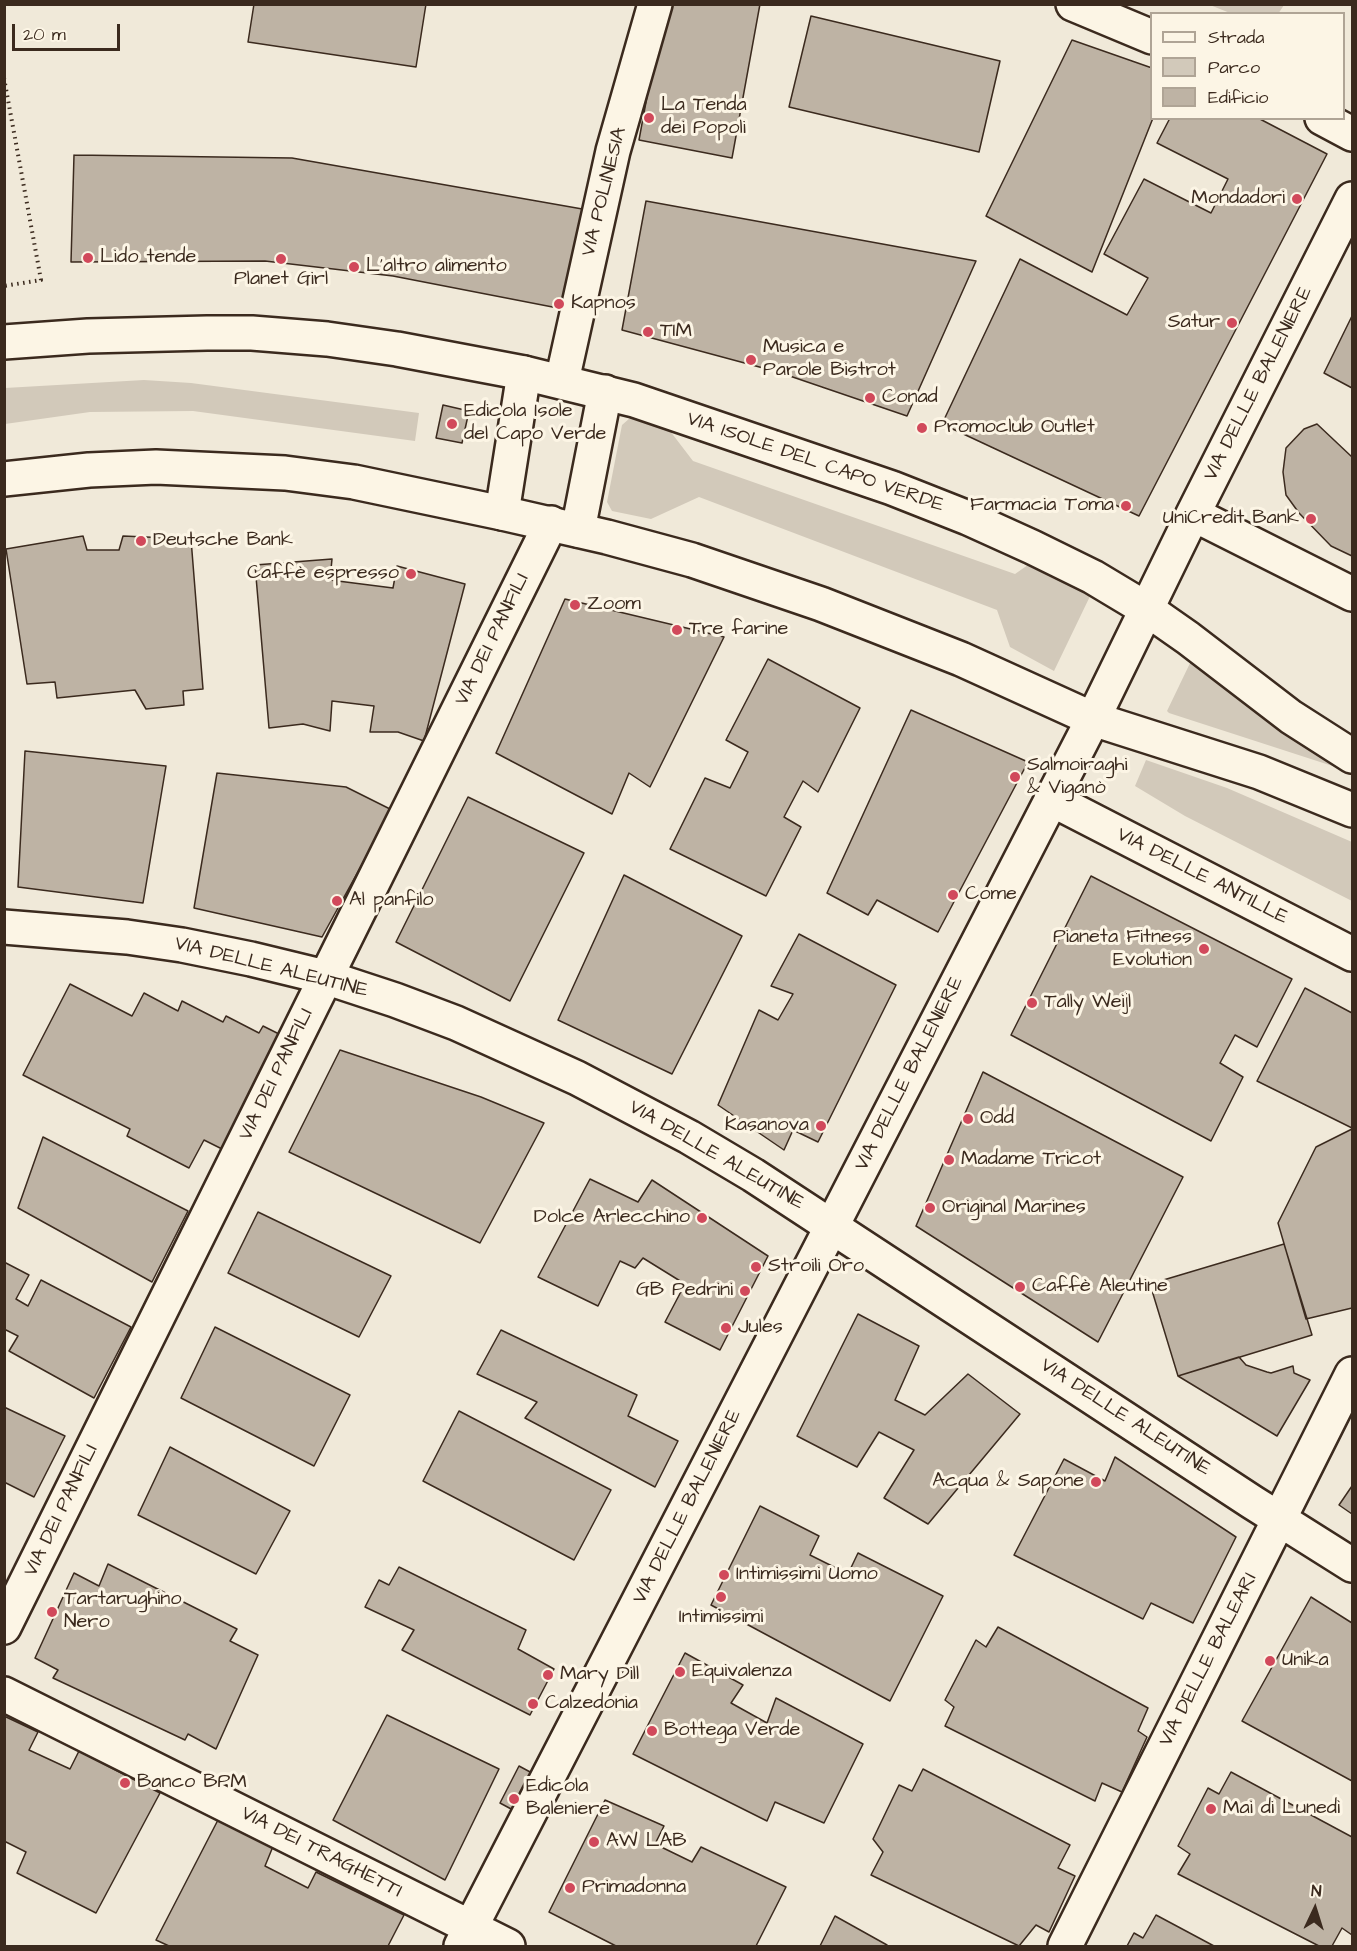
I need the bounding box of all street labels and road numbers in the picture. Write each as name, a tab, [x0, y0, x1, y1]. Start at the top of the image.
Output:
street label: VIA POLINESIA	[577, 125, 633, 259]
street label: VIA DELLE BALENIERE	[1200, 283, 1318, 485]
street label: VIA ISOLE DEL CAPO VERDE	[683, 408, 947, 518]
street label: VIA DEI PANFILI	[451, 570, 535, 710]
street label: VIA DELLE ANTILLE	[1112, 823, 1292, 931]
street label: VIA DELLE ALEUTINE	[172, 932, 370, 1004]
street label: VIA DELLE BALENIERE	[851, 973, 969, 1175]
street label: VIA DEI PANFILI	[235, 1005, 319, 1145]
street label: VIA DELLE ALEUTINE	[624, 1096, 808, 1216]
street label: VIA DELLE ALEUTINE	[1035, 1354, 1215, 1482]
street label: VIA DELLE BALENIERE	[629, 1406, 747, 1608]
street label: VIA DEI PANFILI	[20, 1441, 104, 1581]
street label: VIA DELLE BALEARI	[1155, 1569, 1263, 1751]
street label: VIA DEI TRAGHETTI	[236, 1802, 406, 1904]

